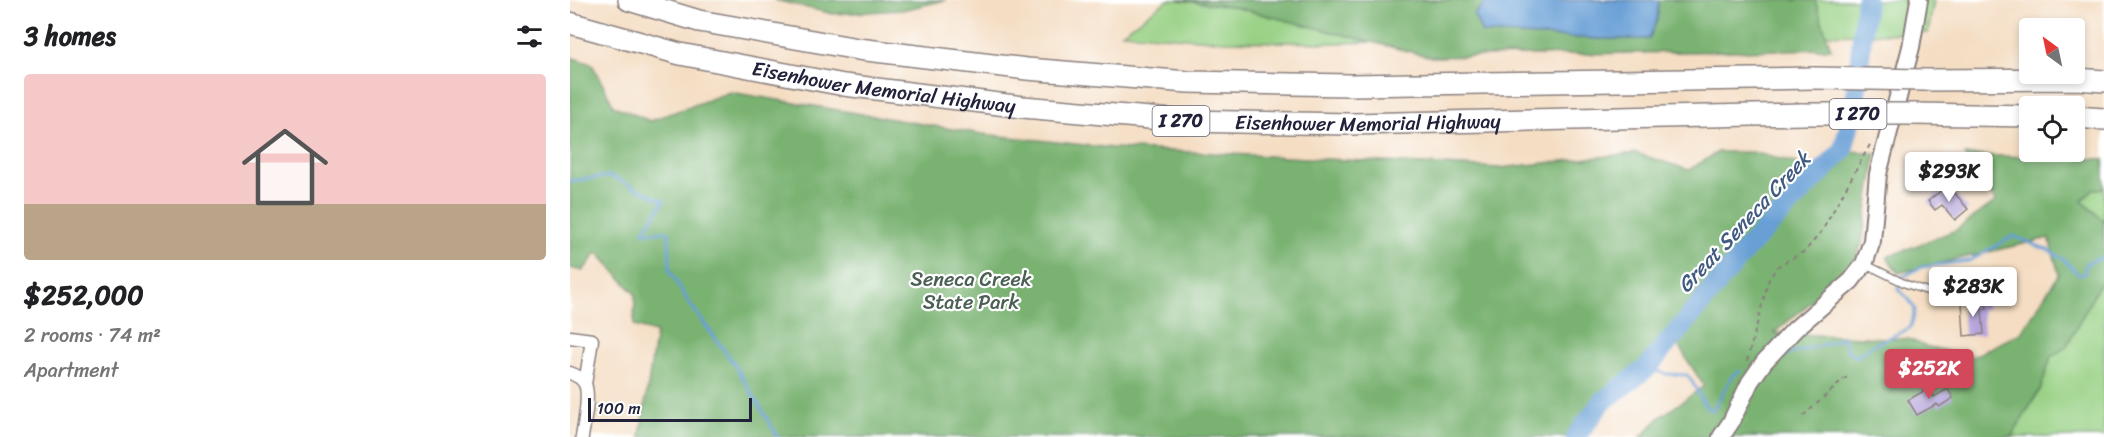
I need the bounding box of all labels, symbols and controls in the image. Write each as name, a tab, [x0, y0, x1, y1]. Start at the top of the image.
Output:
text: 3 homes	[24, 13, 116, 59]
north arrow	[2019, 18, 2085, 84]
map controls	[2019, 18, 2085, 162]
icon: filters	[513, 20, 546, 53]
street label: Eisenhower Memorial Highway	[749, 51, 1018, 124]
button: locate	[2019, 96, 2085, 162]
road number: I 270	[1830, 99, 1886, 129]
street label: Eisenhower Memorial Highway	[1235, 103, 1502, 142]
road number: I 270	[1152, 106, 1210, 136]
icon: home	[231, 113, 339, 221]
water label: Great Seneca Creek	[1668, 141, 1822, 302]
pin: $293K	[1907, 152, 1991, 203]
text: $293K	[1919, 154, 1979, 189]
park label: Seneca Creek State Park	[911, 262, 1032, 320]
pin: $283K	[1931, 267, 2015, 318]
text: $283K	[1943, 269, 2003, 304]
text: $252,000	[24, 272, 144, 318]
text: 2 rooms · 74 m²	[24, 318, 161, 353]
pin: $252K	[1887, 349, 1971, 400]
text: $252K	[1899, 351, 1959, 386]
text: Apartment	[24, 353, 118, 388]
text: 100 m	[597, 394, 641, 423]
scale bar	[588, 395, 752, 422]

